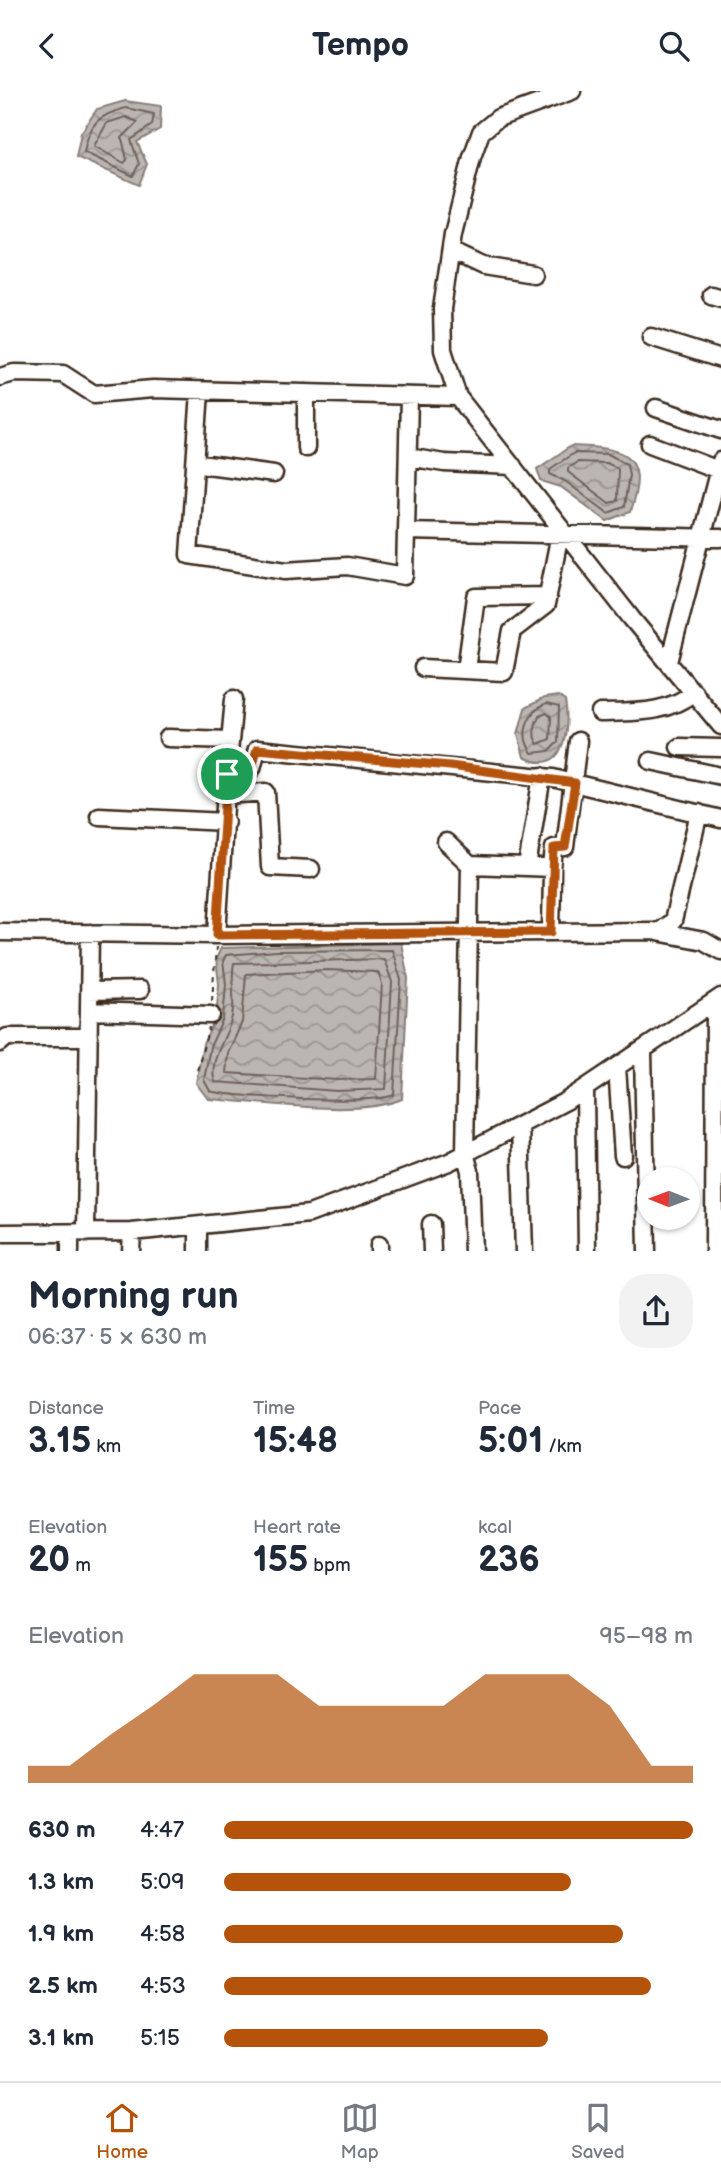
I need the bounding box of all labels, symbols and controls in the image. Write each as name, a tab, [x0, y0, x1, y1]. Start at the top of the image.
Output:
text: Tempo	[312, 26, 409, 65]
icon: back	[28, 27, 66, 65]
icon: search	[655, 27, 693, 65]
pin	[197, 744, 257, 804]
icon: arrive	[208, 755, 246, 793]
north arrow	[637, 1167, 700, 1230]
map controls	[637, 1167, 700, 1230]
text: Morning run	[28, 1274, 239, 1319]
button: share	[619, 1274, 693, 1348]
text: 06:37 · 5 × 630 m	[28, 1323, 207, 1351]
text: Distance	[28, 1397, 104, 1420]
text: Time	[253, 1397, 295, 1420]
text: Pace	[478, 1397, 521, 1420]
text: 3.15	[28, 1420, 91, 1463]
text: 15:48	[253, 1420, 338, 1463]
text: 5:01	[478, 1420, 543, 1463]
text: km	[91, 1435, 121, 1458]
text: /km	[543, 1435, 582, 1458]
text: Elevation	[28, 1516, 107, 1539]
text: Heart rate	[253, 1516, 341, 1539]
text: kcal	[478, 1516, 512, 1539]
text: 20	[28, 1539, 70, 1582]
text: 155	[253, 1539, 308, 1582]
text: 236	[478, 1539, 540, 1582]
text: m	[70, 1554, 91, 1577]
text: bpm	[308, 1554, 351, 1577]
text: Elevation	[28, 1622, 124, 1650]
text: 95–98 m	[599, 1622, 693, 1650]
text: 630 m	[28, 1816, 96, 1844]
text: 4:47	[140, 1816, 184, 1844]
text: 1.3 km	[28, 1868, 94, 1896]
text: 5:09	[140, 1868, 185, 1896]
text: 1.9 km	[28, 1920, 94, 1948]
text: 4:58	[140, 1920, 185, 1948]
text: 2.5 km	[28, 1972, 98, 2000]
text: 4:53	[140, 1972, 186, 2000]
text: 3.1 km	[28, 2024, 94, 2052]
text: 5:15	[140, 2024, 180, 2052]
tab: Home	[96, 2099, 148, 2164]
tab: Map	[341, 2099, 379, 2164]
tab: Saved	[571, 2099, 625, 2164]

